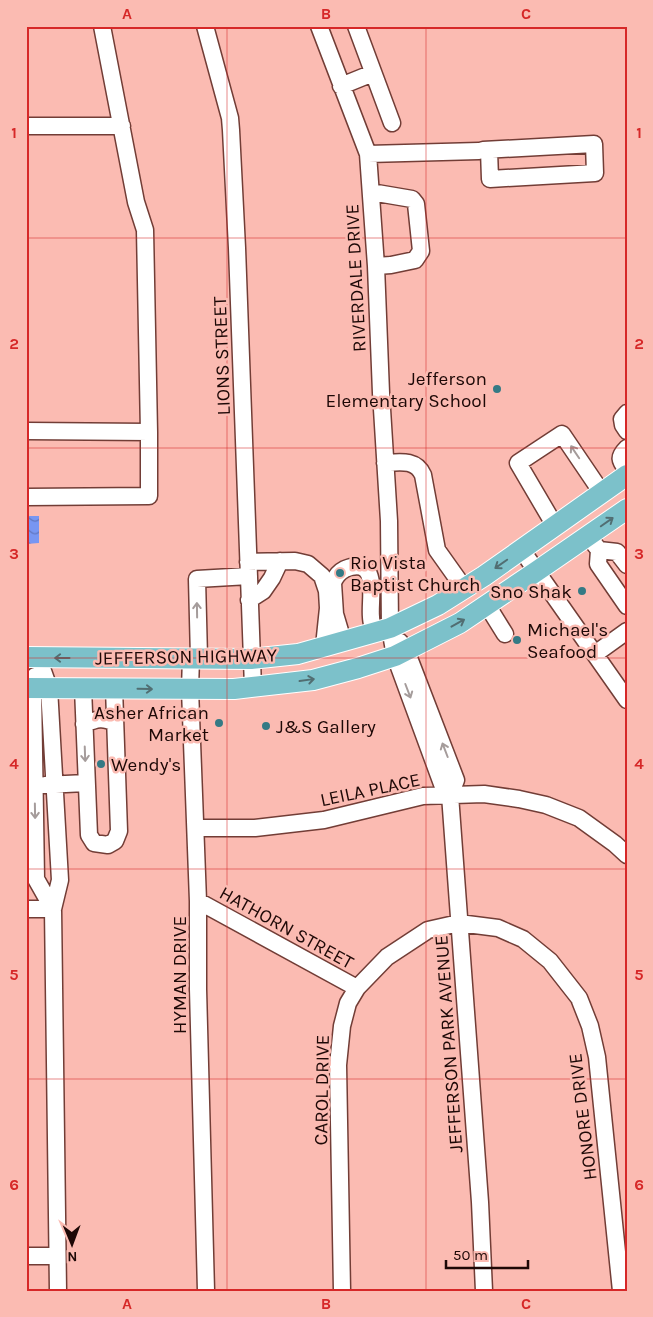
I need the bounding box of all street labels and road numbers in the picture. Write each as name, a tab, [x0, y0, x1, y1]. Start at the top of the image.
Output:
street label: RIVERDALE DRIVE	[341, 203, 371, 353]
street label: LIONS STREET	[209, 296, 235, 416]
street label: JEFFERSON HIGHWAY	[95, 644, 278, 670]
street label: LEILA PLACE	[318, 769, 422, 811]
street label: HATHORN STREET	[216, 882, 358, 974]
street label: HYMAN DRIVE	[169, 916, 191, 1034]
street label: JEFFERSON PARK AVENUE	[430, 934, 468, 1153]
street label: CAROL DRIVE	[310, 1034, 334, 1146]
street label: HONORE DRIVE	[564, 1052, 602, 1182]

